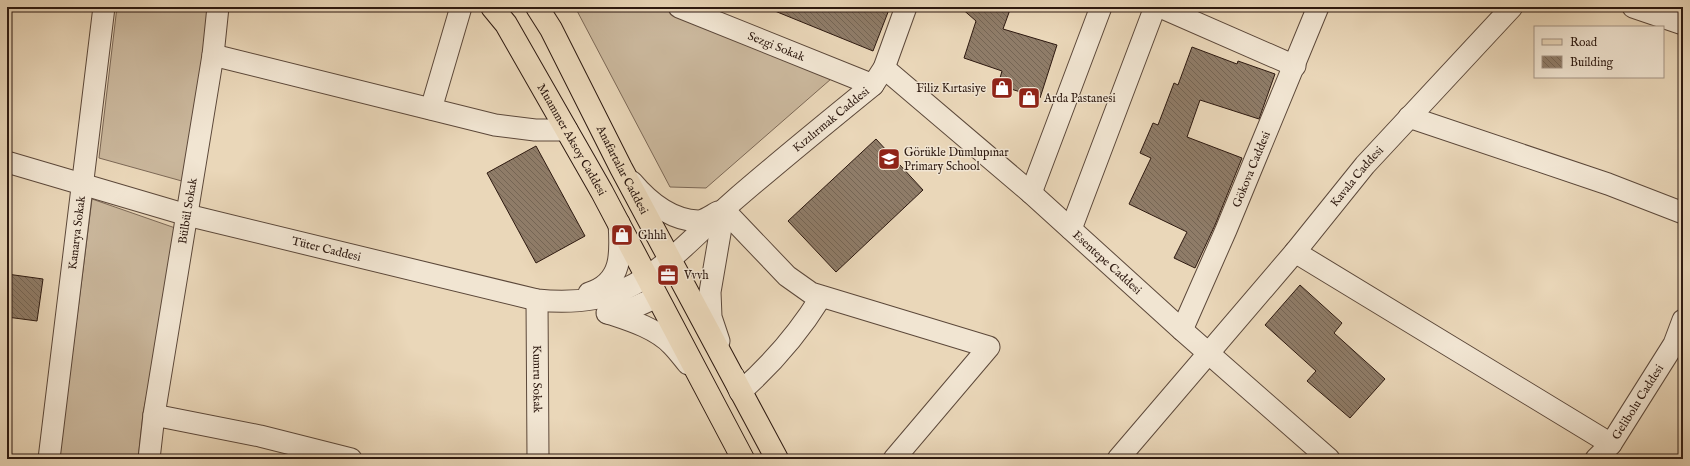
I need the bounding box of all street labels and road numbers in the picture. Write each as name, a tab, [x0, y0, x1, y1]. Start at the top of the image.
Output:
street label: Sezgi Sokak	[746, 28, 808, 65]
street label: Muammer Aksoy Caddesi	[534, 81, 610, 198]
street label: Kızılırmak Caddesi	[790, 84, 872, 155]
street label: Anafartalar Caddesi	[593, 122, 652, 217]
street label: Gökova Caddesi	[1229, 129, 1274, 210]
street label: Kavala Caddesi	[1327, 143, 1386, 210]
street label: Bülbül Sokak	[175, 176, 200, 245]
street label: Kanarya Sokak	[65, 194, 89, 270]
street label: Esentepe Caddesi	[1070, 227, 1145, 297]
street label: Tüter Caddesi	[290, 233, 363, 264]
street label: Kumru Sokak	[530, 345, 545, 414]
street label: Gelibolu Caddesi	[1608, 361, 1667, 442]

